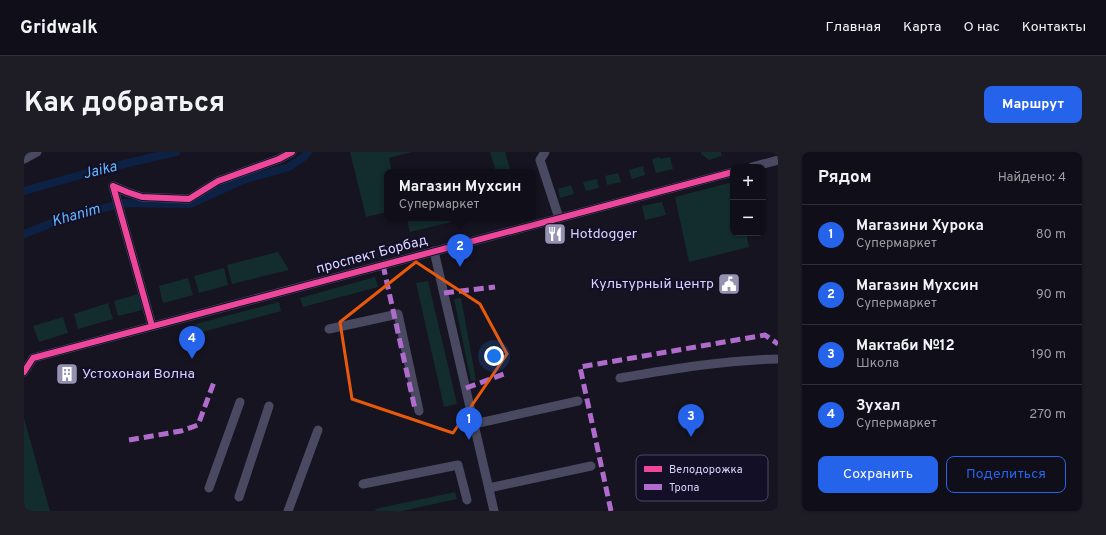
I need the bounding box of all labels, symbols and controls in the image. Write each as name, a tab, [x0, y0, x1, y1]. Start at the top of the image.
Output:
text: Gridwalk	[20, 16, 98, 40]
text: Главная	[826, 19, 881, 36]
text: Карта	[903, 19, 941, 36]
text: О нас	[963, 19, 1000, 36]
text: Контакты	[1022, 19, 1086, 36]
text: Как добраться	[24, 86, 225, 122]
button: Маршрут	[984, 86, 1082, 123]
water label: Jaika	[81, 158, 119, 184]
map controls	[730, 164, 766, 236]
button: +	[730, 164, 766, 200]
text: Рядом	[818, 167, 871, 189]
popup	[384, 169, 536, 221]
text: Найдено: 4	[998, 170, 1066, 186]
text: Магазин Мухсин	[399, 178, 521, 197]
text: Супермаркет	[399, 197, 480, 213]
water label: Khanim	[50, 200, 103, 232]
button: −	[730, 200, 766, 236]
text: Магазини Хурока	[856, 217, 984, 236]
restaurant icon: Hotdogger	[542, 221, 568, 247]
place label: Hotdogger	[570, 226, 638, 243]
text: 1	[828, 227, 834, 243]
text: 80 m	[1036, 227, 1066, 243]
street label: проспект Борбад	[314, 232, 430, 278]
pin: 2	[447, 234, 473, 267]
text: Супермаркет	[856, 236, 937, 252]
public building icon: Культурный центр	[716, 271, 742, 297]
place label: Культурный центр	[591, 276, 714, 293]
text: Магазин Мухсин	[856, 277, 979, 296]
text: 2	[827, 287, 835, 303]
text: 90 m	[1036, 287, 1066, 303]
text: Супермаркет	[856, 296, 937, 312]
pin: 4	[179, 326, 205, 359]
text: Мактаби №12	[856, 337, 955, 356]
your location	[484, 346, 504, 366]
text: 3	[827, 347, 835, 363]
text: 190 m	[1031, 347, 1066, 363]
text: Школа	[856, 356, 899, 372]
building icon: Устохонаи Волна	[54, 361, 80, 387]
place label: Устохонаи Волна	[82, 366, 195, 383]
text: Зухал	[856, 397, 900, 416]
pin: 3	[678, 404, 704, 437]
pin: 1	[456, 407, 482, 440]
text: 4	[827, 407, 835, 423]
text: 270 m	[1029, 407, 1066, 423]
text: Супермаркет	[856, 416, 937, 432]
legend	[636, 455, 768, 501]
button: Сохранить	[818, 456, 938, 493]
button: Поделиться	[946, 456, 1066, 493]
text: Велодорожка	[669, 463, 743, 477]
text: Тропа	[669, 481, 699, 495]

